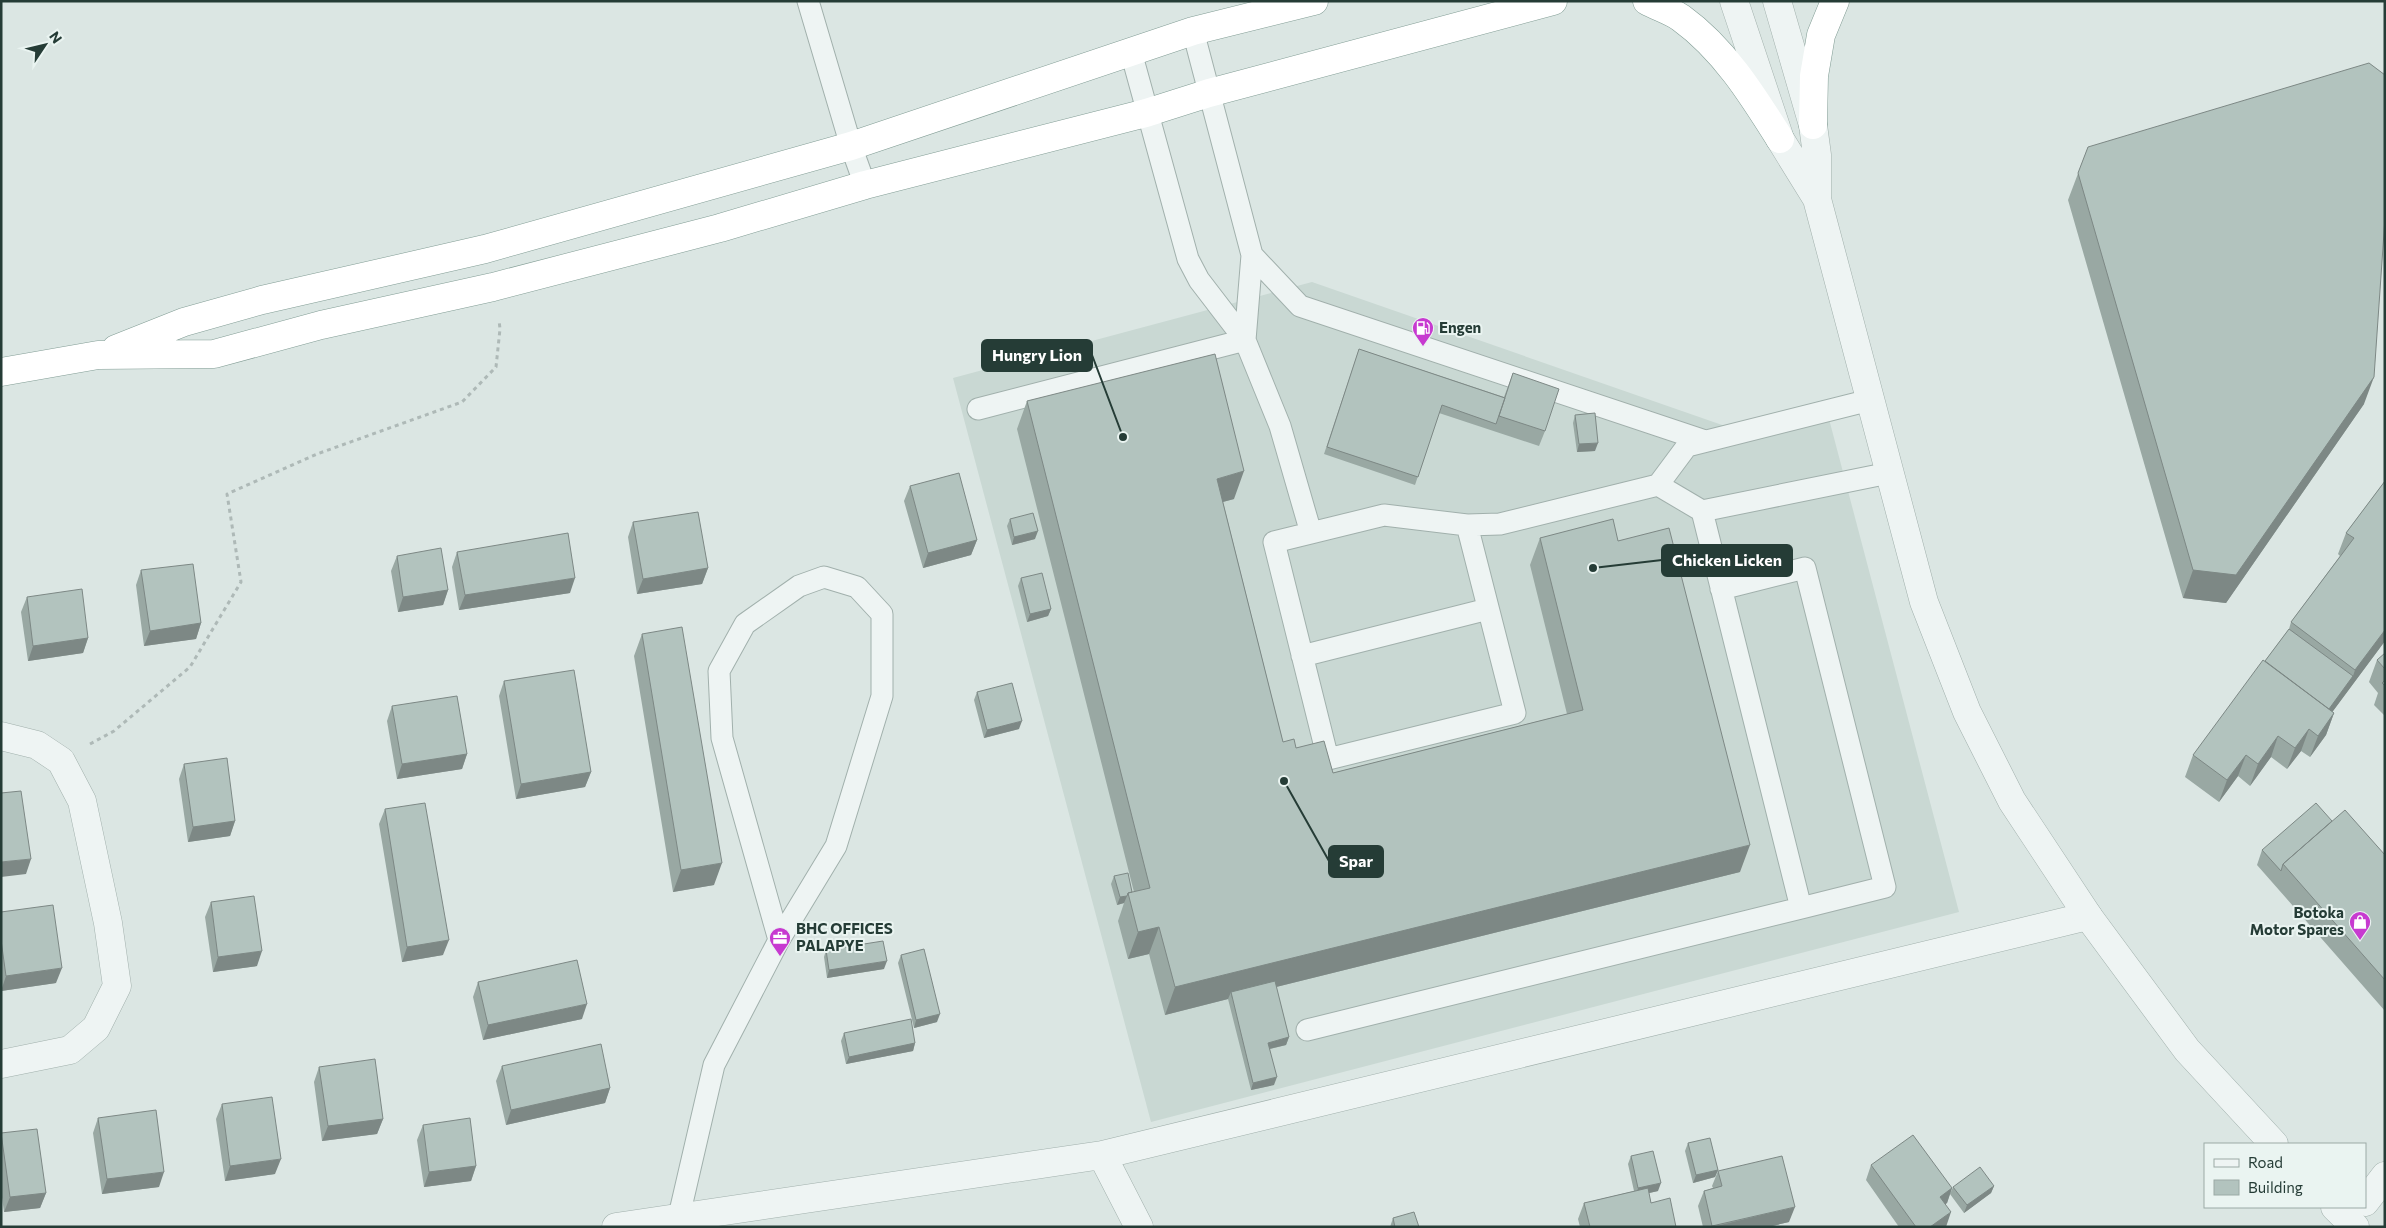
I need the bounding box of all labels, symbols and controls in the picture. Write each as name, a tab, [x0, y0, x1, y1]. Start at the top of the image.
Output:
north arrow	[20, 20, 70, 70]
text: N	[46, 28, 66, 46]
fuel station icon: Engen	[1411, 316, 1435, 347]
place label: Engen	[1439, 318, 1481, 336]
callout: Hungry Lion	[982, 340, 1092, 371]
text: Hungry Lion	[992, 345, 1082, 364]
callout: Chicken Licken	[1662, 545, 1792, 576]
text: Chicken Licken	[1672, 550, 1782, 569]
callout: Spar	[1329, 846, 1383, 877]
text: Spar	[1339, 851, 1373, 870]
place label: Botoka Motor Spares	[2250, 903, 2344, 938]
shop icon: Botoka Motor Spares	[2348, 910, 2372, 941]
place label: BHC OFFICES PALAPYE	[796, 919, 893, 954]
office icon: BHC OFFICES PALAPYE	[768, 926, 792, 957]
legend	[2204, 1143, 2366, 1208]
text: Road	[2248, 1153, 2283, 1171]
text: Building	[2248, 1178, 2303, 1196]

